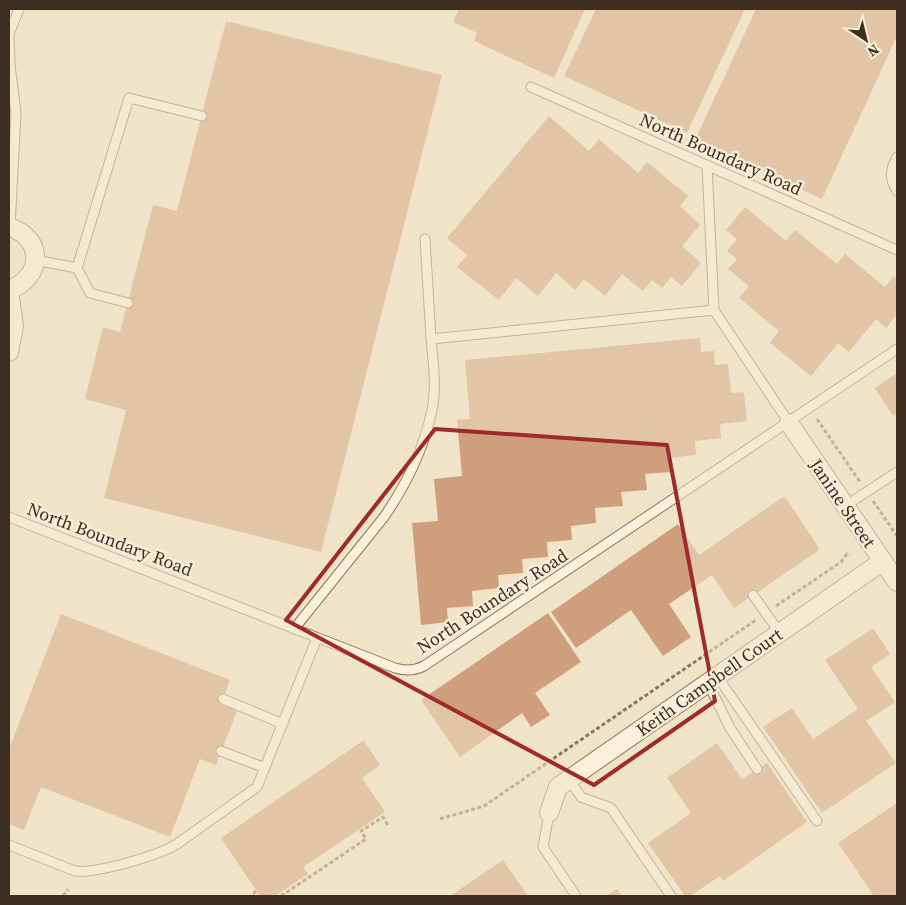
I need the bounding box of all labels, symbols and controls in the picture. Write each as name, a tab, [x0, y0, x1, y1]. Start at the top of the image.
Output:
north arrow	[841, 15, 891, 65]
text: N	[864, 40, 883, 62]
street label: North Boundary Road	[636, 107, 806, 201]
street label: Janine Street	[803, 453, 882, 553]
street label: North Boundary Road	[24, 496, 196, 582]
street label: North Boundary Road	[412, 543, 572, 659]
street label: Keith Campbell Court	[631, 622, 787, 742]

